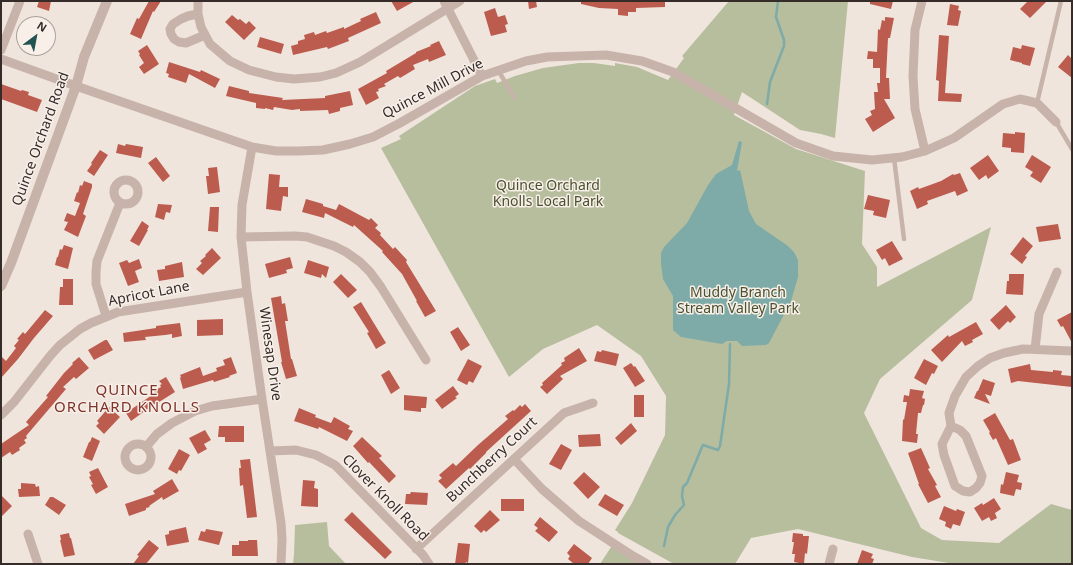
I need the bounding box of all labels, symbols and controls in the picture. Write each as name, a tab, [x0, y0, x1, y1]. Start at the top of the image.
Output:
north arrow	[16, 16, 56, 56]
text: N	[34, 18, 50, 35]
street label: Quince Mill Drive	[380, 55, 486, 123]
street label: Quince Orchard Road	[9, 70, 73, 208]
park label: Quince Orchard Knolls Local Park	[493, 178, 603, 210]
street label: Apricot Lane	[107, 278, 191, 310]
park label: Muddy Branch Stream Valley Park	[677, 285, 799, 318]
street label: Winesap Drive	[255, 306, 285, 402]
district label: QUINCE ORCHARD KNOLLS	[54, 382, 200, 417]
street label: Bunchberry Court	[443, 414, 541, 506]
street label: Clover Knoll Road	[338, 451, 432, 545]

